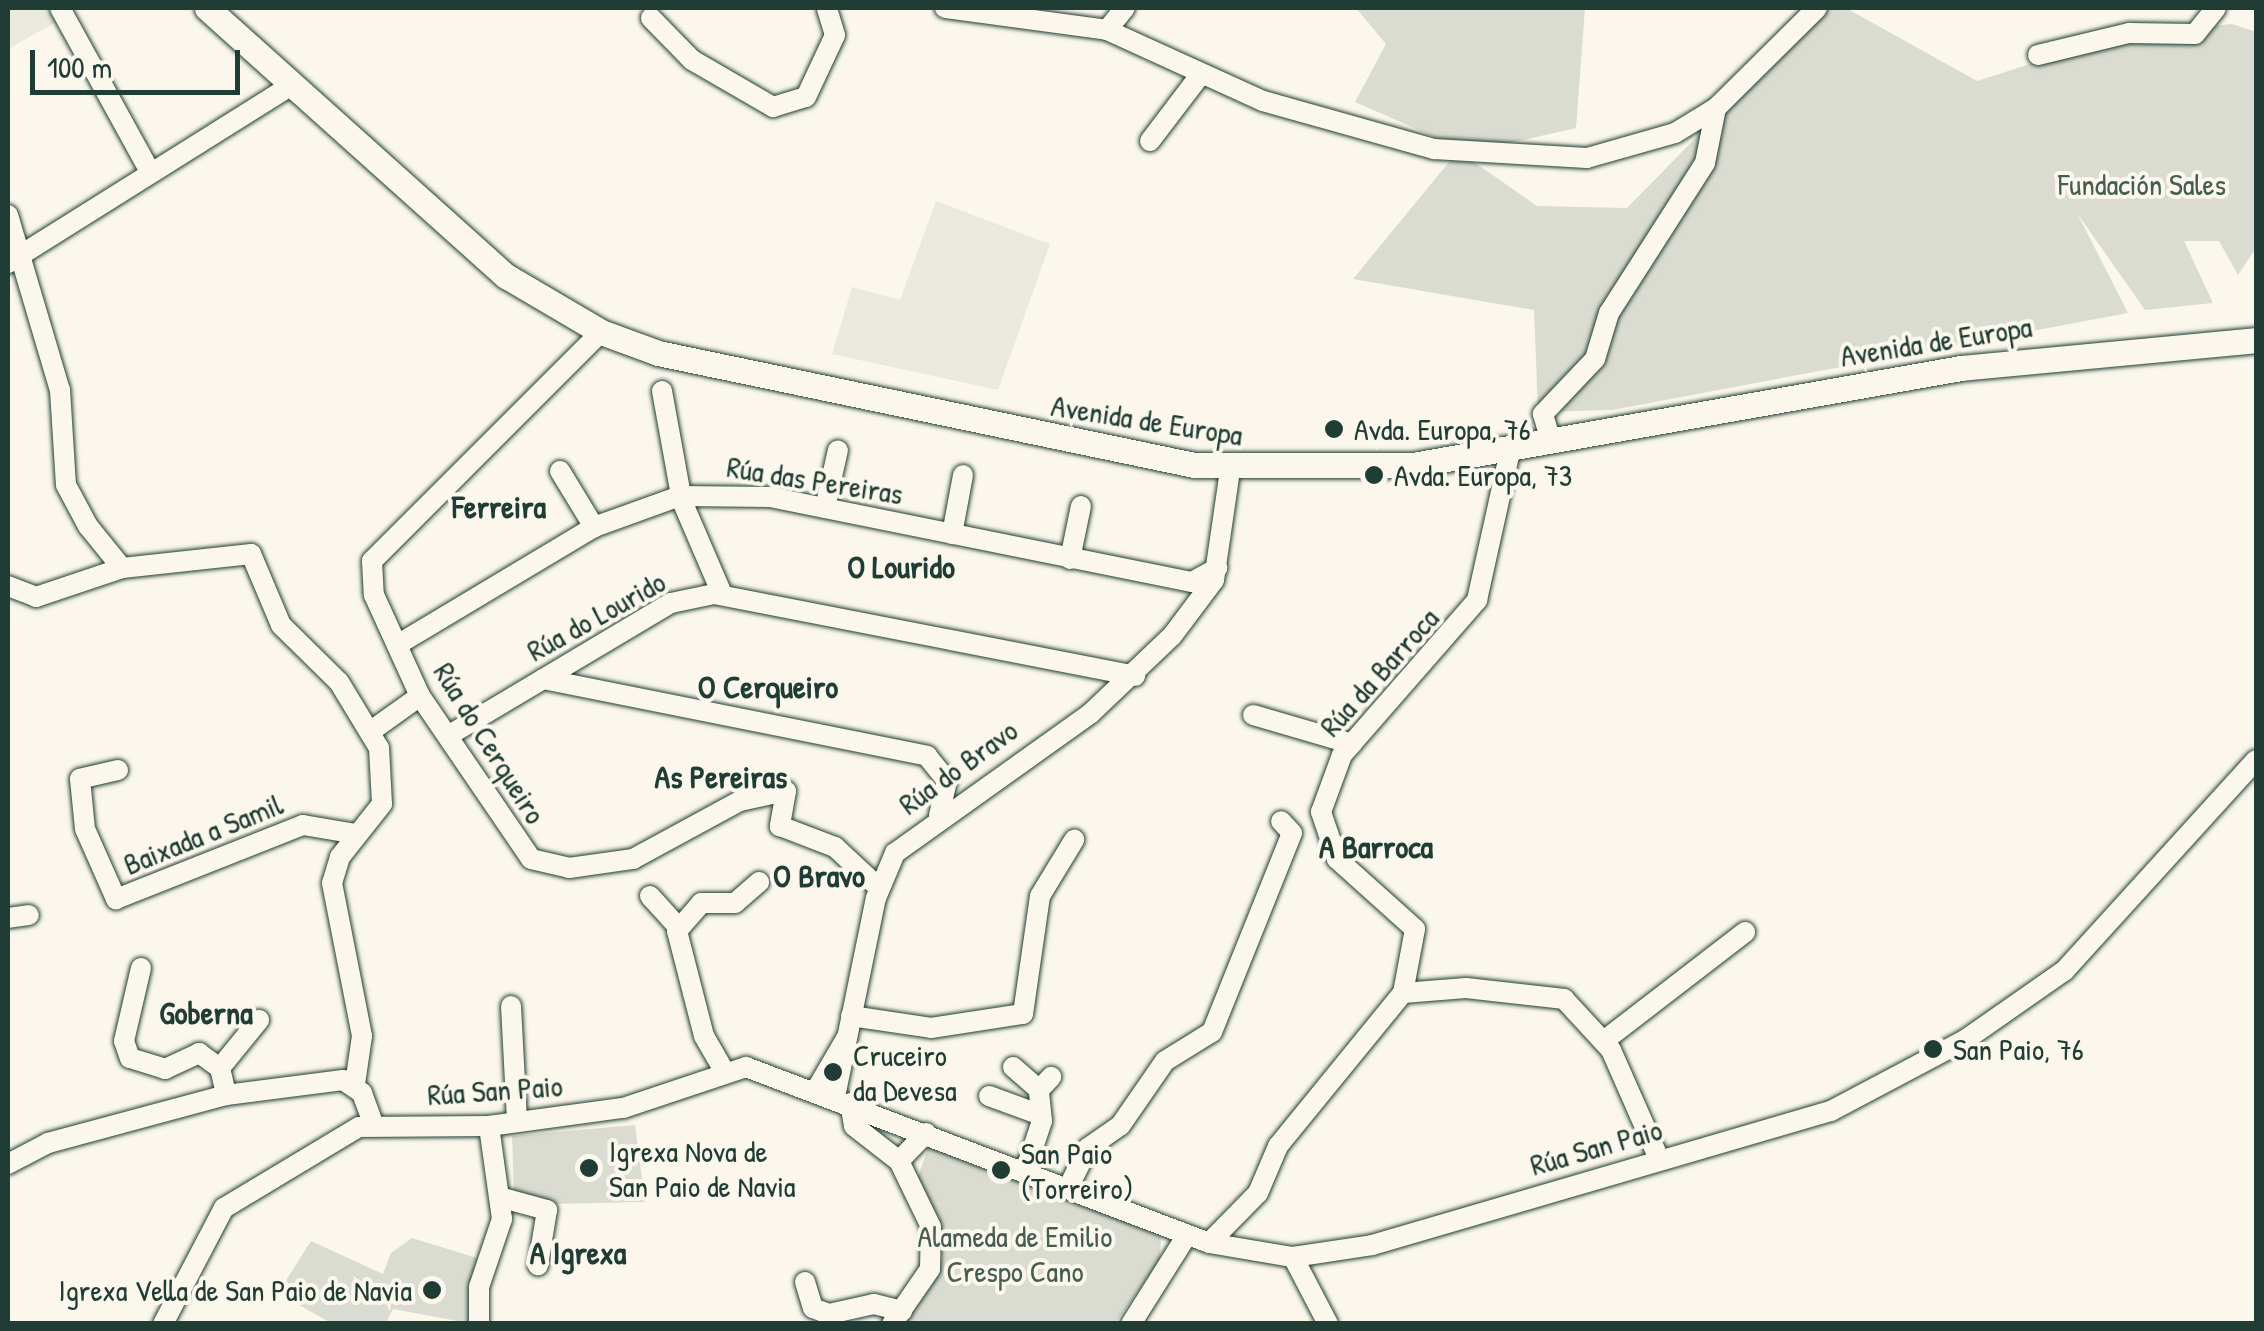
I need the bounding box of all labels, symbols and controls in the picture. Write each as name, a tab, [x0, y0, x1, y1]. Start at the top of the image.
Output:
scale bar	[35, 30, 245, 92]
text: 100 m	[47, 47, 112, 87]
park label: Fundación Sales	[2058, 166, 2226, 202]
street label: Avenida de Europa	[1838, 308, 2034, 374]
street label: Avenida de Europa	[1049, 387, 1245, 453]
place label: Avda. Europa, 76	[1354, 411, 1531, 447]
marker: Avda. Europa, 76	[1323, 418, 1345, 440]
street label: Rúa das Pereiras	[724, 448, 906, 512]
place label: Avda. Europa, 73	[1394, 457, 1572, 493]
marker: Avda. Europa, 73	[1363, 464, 1385, 486]
district label: Ferreira	[452, 488, 546, 526]
district label: O Lourido	[847, 548, 955, 586]
street label: Rúa do Lourido	[521, 563, 671, 669]
street label: Rúa da Barroca	[1312, 600, 1446, 744]
street label: Rúa do Cerqueiro	[426, 656, 554, 830]
district label: O Cerqueiro	[698, 668, 838, 706]
street label: Rúa do Bravo	[892, 712, 1024, 822]
district label: As Pereiras	[655, 758, 787, 796]
street label: Baixada a Samil	[118, 786, 288, 882]
district label: A Barroca	[1319, 828, 1433, 866]
district label: O Bravo	[773, 857, 865, 895]
district label: Goberna	[159, 994, 253, 1032]
place label: San Paio, 76	[1953, 1031, 2084, 1067]
place label: Cruceiro da Devesa	[853, 1037, 957, 1108]
marker: San Paio, 76	[1922, 1038, 1944, 1060]
marker: Cruceiro da Devesa	[822, 1061, 844, 1083]
street label: Rúa San Paio	[426, 1067, 564, 1113]
street label: Rúa San Paio	[1526, 1111, 1666, 1183]
place label: Igrexa Nova de San Paio de Navia	[609, 1133, 796, 1204]
place label: San Paio (Torreiro)	[1021, 1135, 1133, 1206]
marker: Igrexa Nova de San Paio de Navia	[578, 1157, 600, 1179]
marker: San Paio (Torreiro)	[990, 1159, 1012, 1181]
park label: Alameda de Emilio Crespo Cano	[918, 1218, 1112, 1288]
district label: A Igrexa	[530, 1234, 626, 1272]
place label: Igrexa Vella de San Paio de Navia	[58, 1272, 412, 1308]
marker: Igrexa Vella de San Paio de Navia	[421, 1279, 443, 1301]

